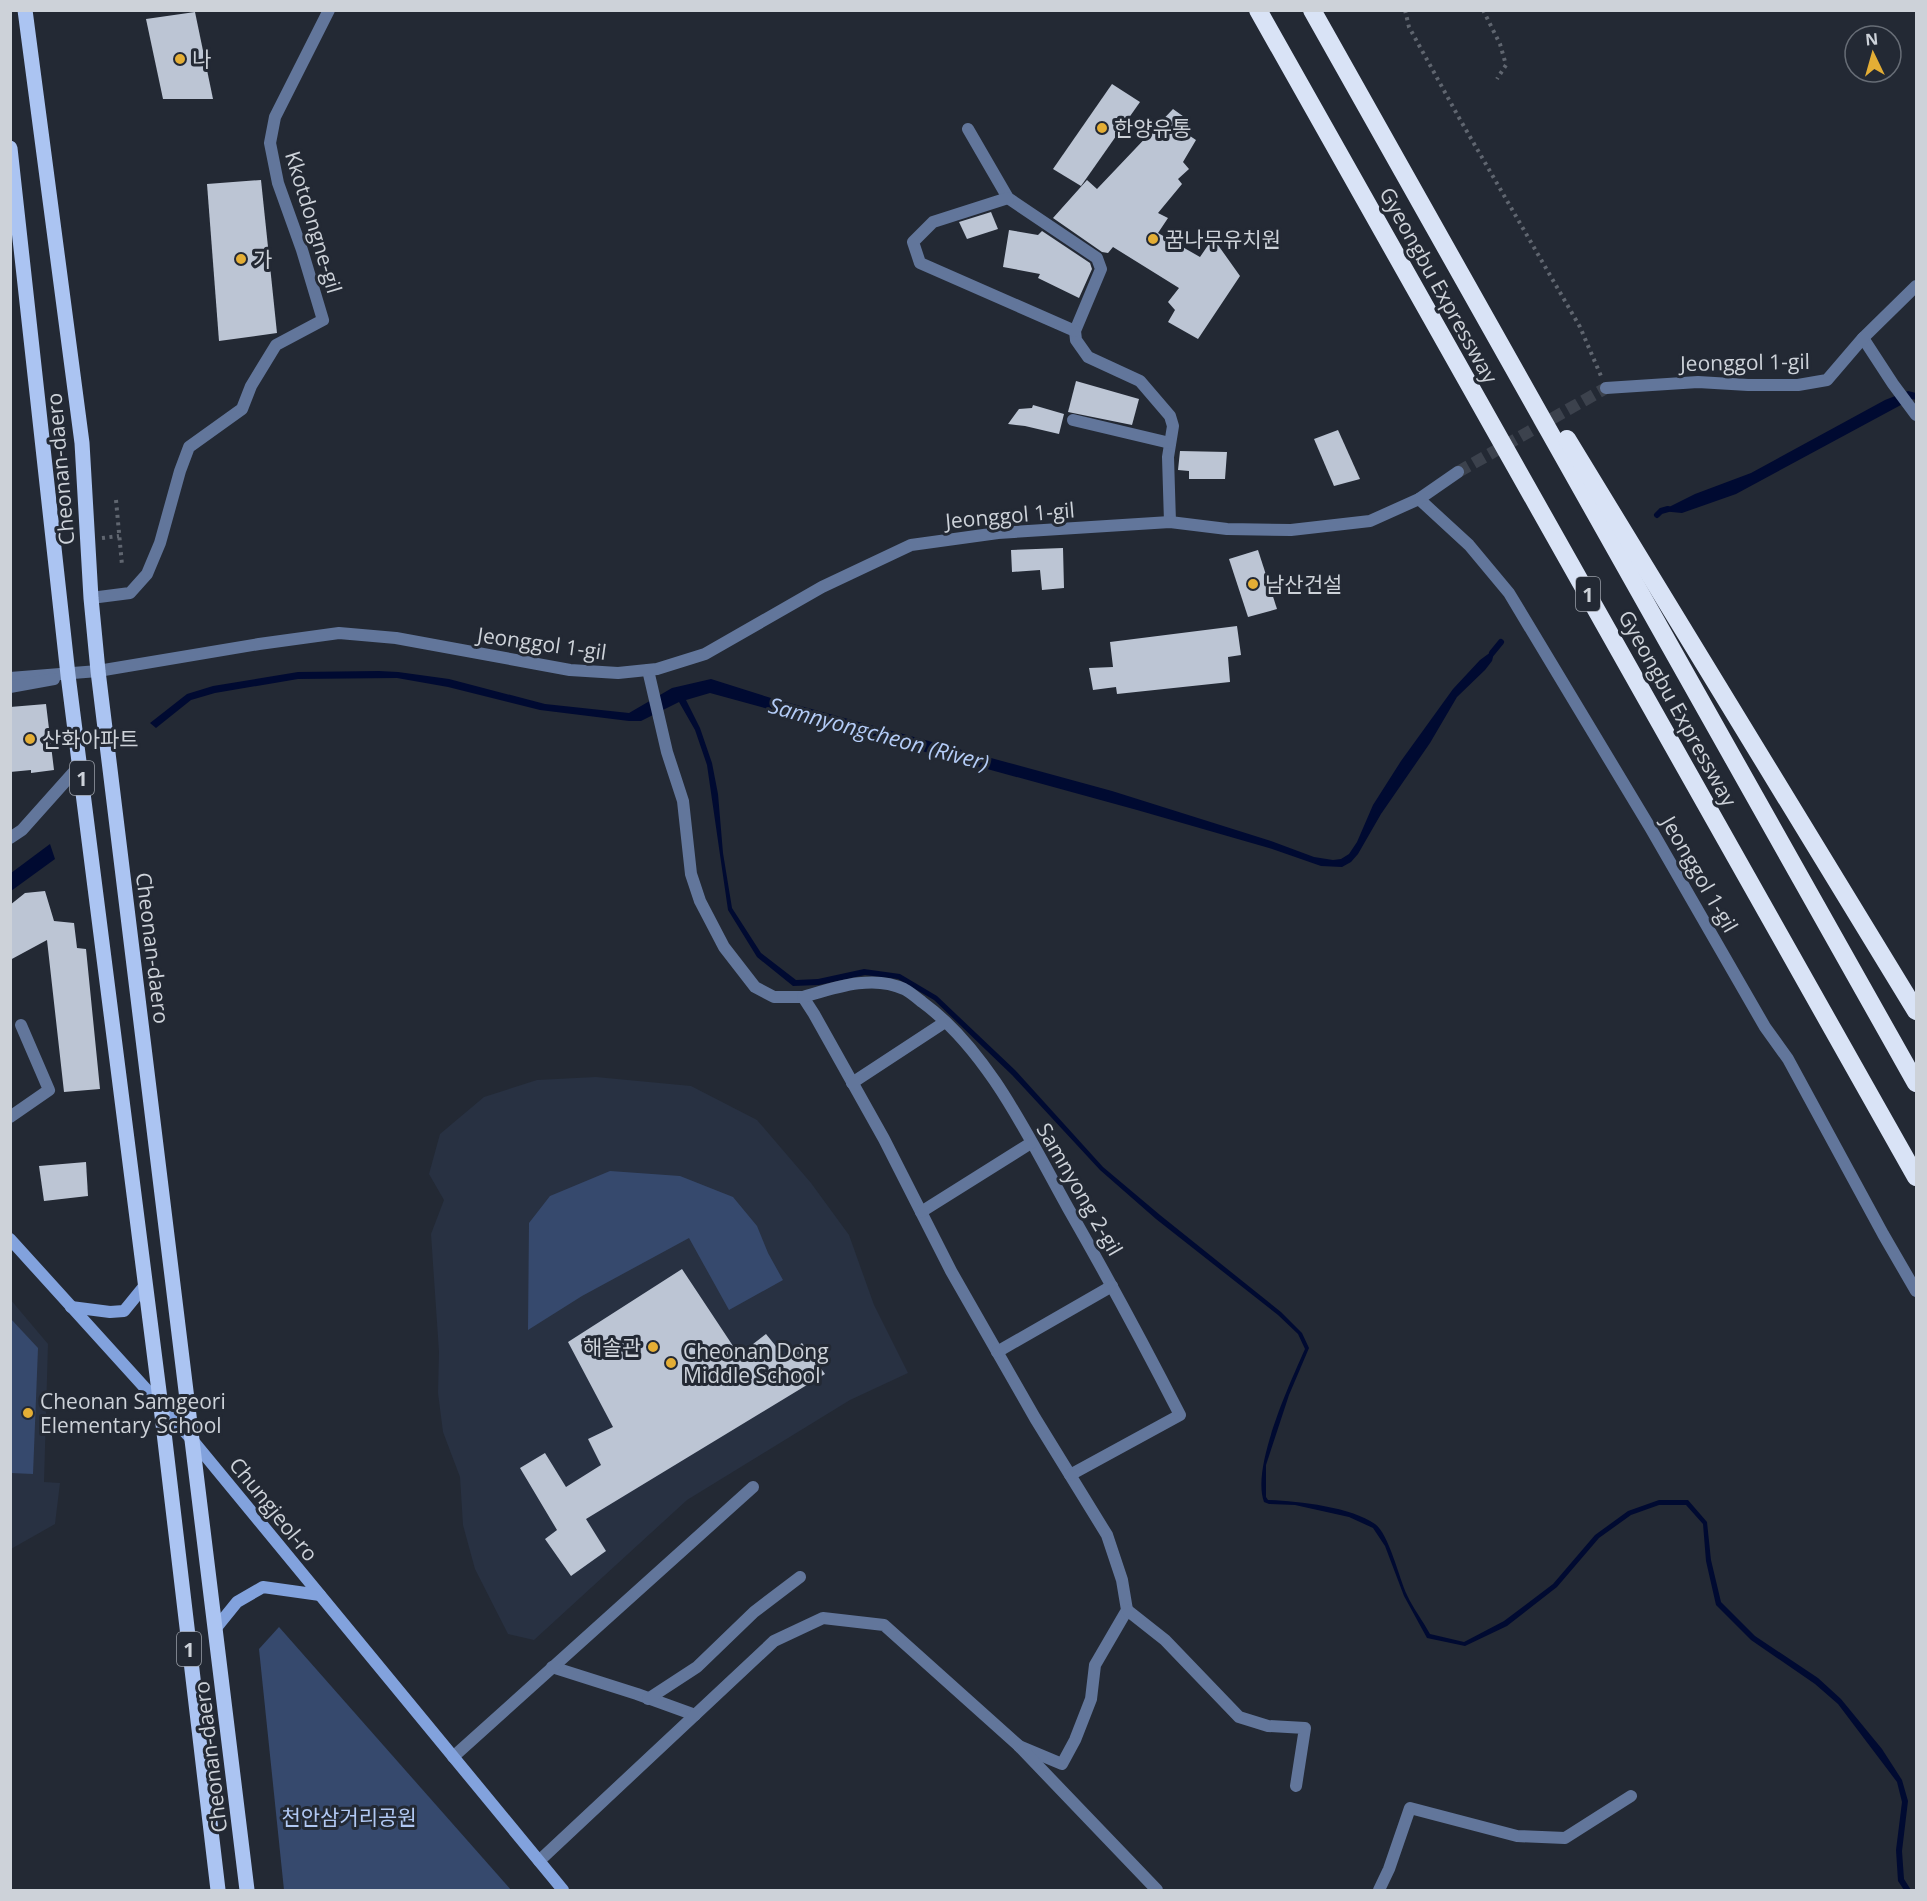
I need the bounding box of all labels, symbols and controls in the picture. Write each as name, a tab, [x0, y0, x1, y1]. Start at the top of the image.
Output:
north arrow	[1843, 24, 1903, 84]
text: N	[1864, 28, 1879, 51]
place label: 나	[192, 45, 211, 73]
marker: 나	[173, 52, 187, 66]
place label: 한양유통	[1114, 114, 1191, 142]
marker: 한양유통	[1095, 121, 1109, 135]
street label: Kkotdongne-gil	[279, 148, 349, 296]
street label: Gyeongbu Expressway	[1373, 182, 1505, 388]
place label: 꿈나무유치원	[1165, 225, 1281, 253]
marker: 꿈나무유치원	[1146, 232, 1160, 246]
place label: 가	[253, 245, 272, 273]
marker: 가	[234, 252, 248, 266]
street label: Jeonggol 1-gil	[1678, 347, 1810, 377]
street label: Cheonan-daero	[39, 392, 81, 546]
street label: Jeonggol 1-gil	[942, 495, 1076, 535]
place label: 남산건설	[1265, 570, 1342, 598]
marker: 남산건설	[1246, 577, 1260, 591]
road number: 1	[1576, 577, 1600, 611]
street label: Gyeongbu Expressway	[1612, 605, 1744, 811]
street label: Jeonggol 1-gil	[474, 620, 608, 666]
water label: Samnyongcheon (River)	[766, 689, 992, 777]
place label: 산화아파트	[42, 725, 139, 753]
marker: 산화아파트	[23, 732, 37, 746]
road number: 1	[70, 761, 94, 795]
street label: Jeonggol 1-gil	[1654, 809, 1745, 937]
street label: Cheonan-daero	[130, 871, 176, 1025]
street label: Samnyong 2-gil	[1031, 1117, 1129, 1261]
place label: 해솔관	[583, 1333, 641, 1361]
place label: Cheonan Dong Middle School	[683, 1337, 829, 1389]
marker: 해솔관	[646, 1340, 660, 1354]
marker: Cheonan Dong Middle School	[664, 1356, 678, 1370]
place label: Cheonan Samgeori Elementary School	[40, 1387, 226, 1439]
marker: Cheonan Samgeori Elementary School	[21, 1406, 35, 1420]
street label: Chungjeol-ro	[223, 1451, 325, 1567]
road number: 1	[177, 1632, 201, 1666]
street label: Cheonan-daero	[187, 1680, 233, 1834]
park label: 천안삼거리공원	[281, 1803, 417, 1831]

